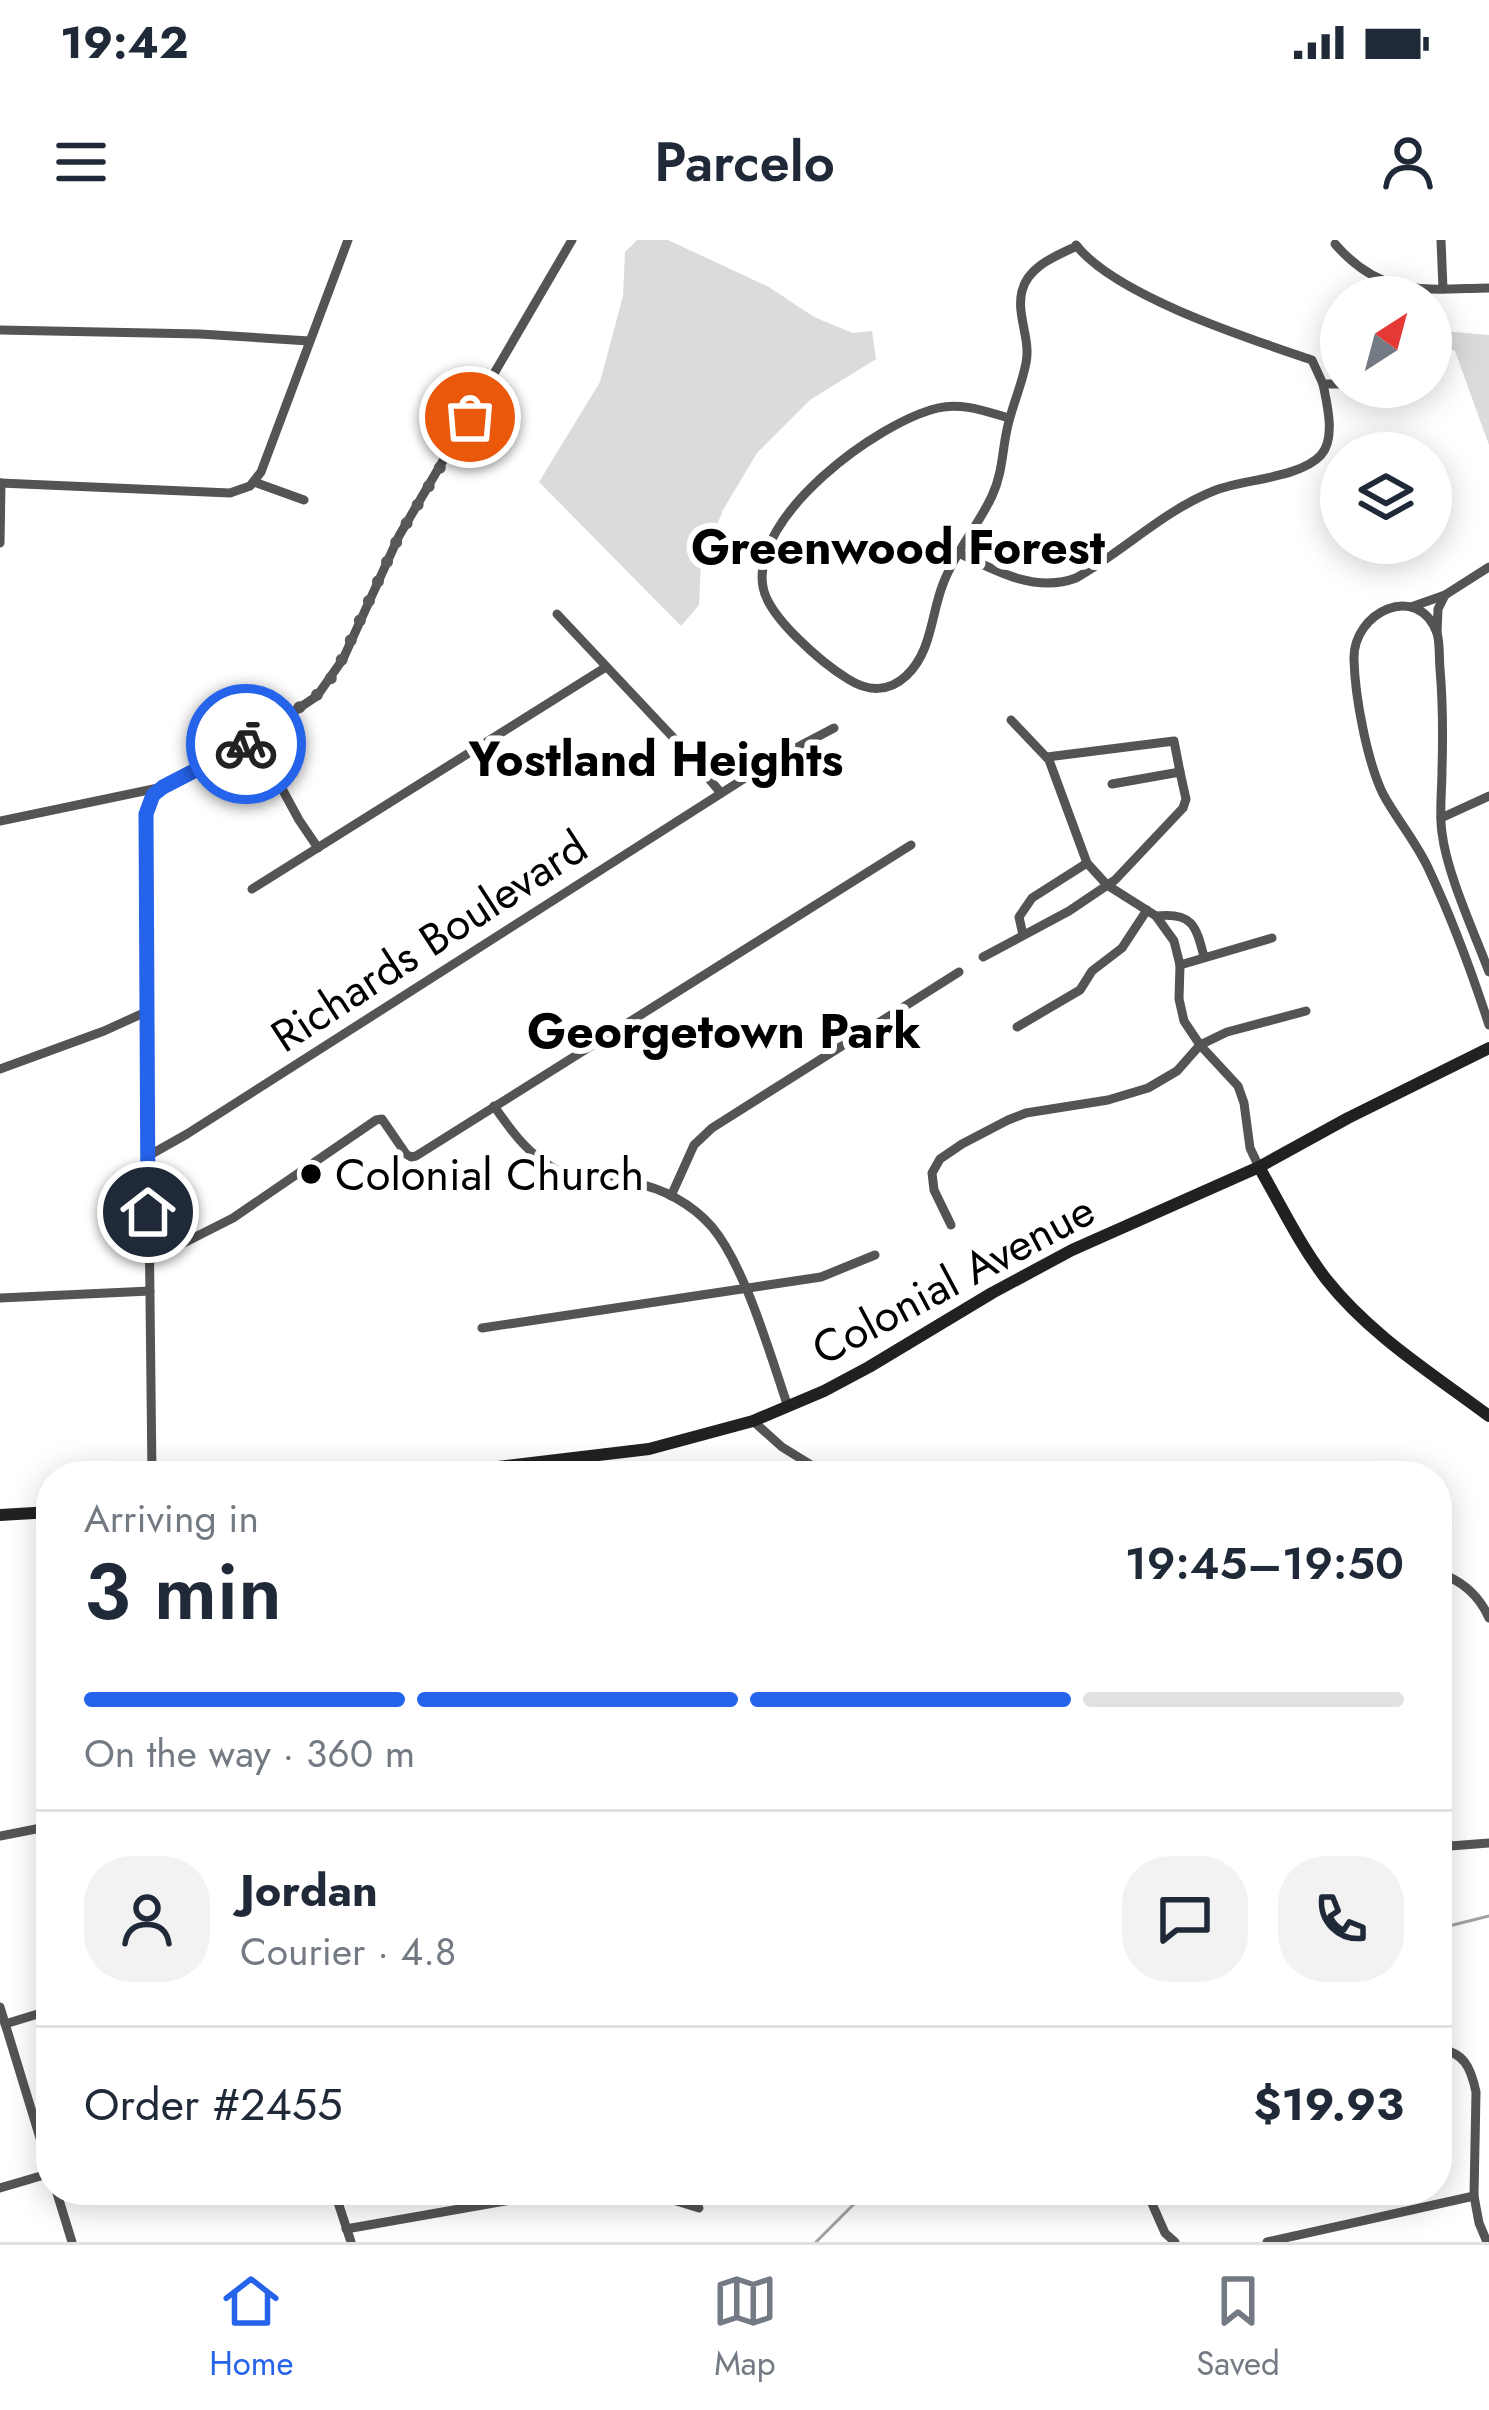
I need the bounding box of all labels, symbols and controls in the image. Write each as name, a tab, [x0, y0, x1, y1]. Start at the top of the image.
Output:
text: 19:42	[60, 10, 188, 75]
text: Parcelo	[654, 123, 835, 201]
icon: menu	[48, 129, 114, 195]
icon: person	[1375, 129, 1441, 195]
north arrow	[1320, 276, 1452, 408]
map controls	[1320, 276, 1452, 564]
pin	[419, 366, 521, 468]
icon: bag	[437, 384, 503, 450]
button: layers	[1320, 432, 1452, 564]
district label: Greenwood Forest	[691, 513, 1106, 582]
courier	[186, 684, 306, 804]
icon: bike	[213, 711, 279, 777]
district label: Yostland Heights	[467, 725, 844, 794]
street label: Richards Boulevard	[258, 815, 600, 1068]
district label: Georgetown Park	[527, 997, 921, 1066]
place label: Colonial Church	[335, 1142, 644, 1207]
pin	[97, 1161, 199, 1263]
marker: Colonial Church	[298, 1161, 324, 1187]
street label: Colonial Avenue	[801, 1178, 1106, 1381]
icon: home	[115, 1179, 181, 1245]
text: Arriving in	[84, 1490, 259, 1547]
text: 19:45–19:50	[1125, 1531, 1404, 1596]
text: 3 min	[84, 1536, 282, 1648]
text: On the way · 360 m	[84, 1725, 415, 1782]
button: person	[84, 1856, 210, 1982]
button: chat	[1122, 1856, 1248, 1982]
button: phone	[1278, 1856, 1404, 1982]
text: Jordan	[240, 1858, 378, 1923]
text: Courier · 4.8	[240, 1923, 456, 1980]
text: Order #2455	[84, 2072, 343, 2137]
text: $19.93	[1254, 2072, 1404, 2137]
tab: Home	[209, 2268, 294, 2387]
tab: Map	[712, 2268, 778, 2387]
tab: Saved	[1196, 2268, 1280, 2387]

